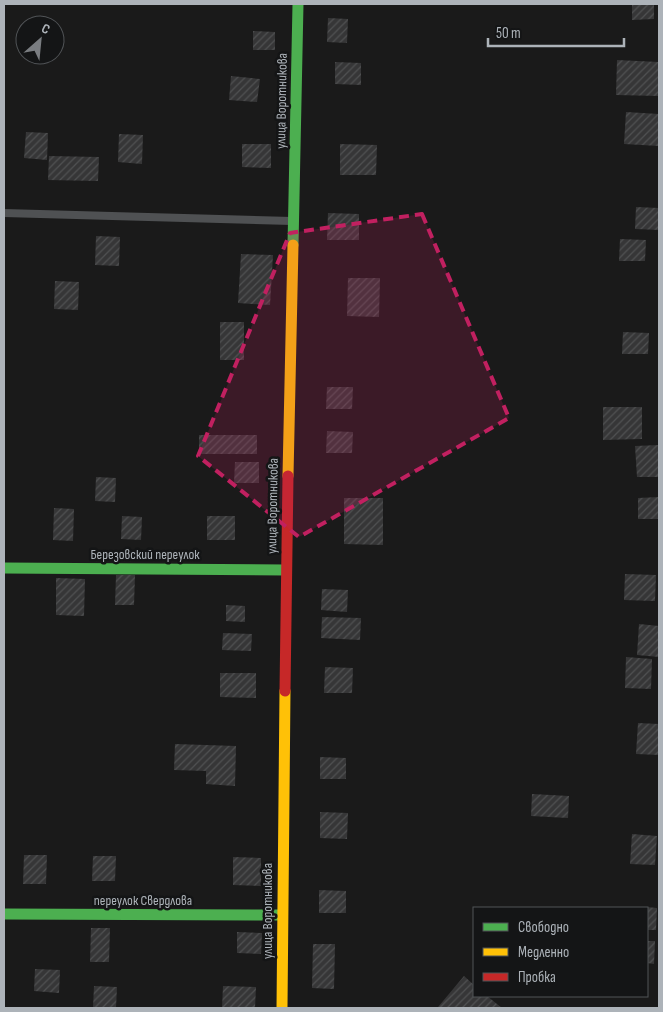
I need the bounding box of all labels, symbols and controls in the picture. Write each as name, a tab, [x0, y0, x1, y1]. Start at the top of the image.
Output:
north arrow	[15, 15, 65, 65]
scale bar	[488, 15, 624, 47]
text: С	[39, 20, 53, 38]
text: 50 m	[496, 24, 521, 43]
street label: улица Воротникова	[272, 53, 291, 149]
street label: улица Воротникова	[263, 458, 282, 554]
street label: Березовский переулок	[90, 546, 200, 563]
street label: улица Воротникова	[259, 863, 276, 959]
street label: переулок Свердлова	[94, 892, 192, 909]
legend	[473, 907, 648, 997]
text: Свободно	[518, 918, 569, 937]
text: Медленно	[518, 943, 569, 962]
text: Пробка	[518, 968, 556, 987]

